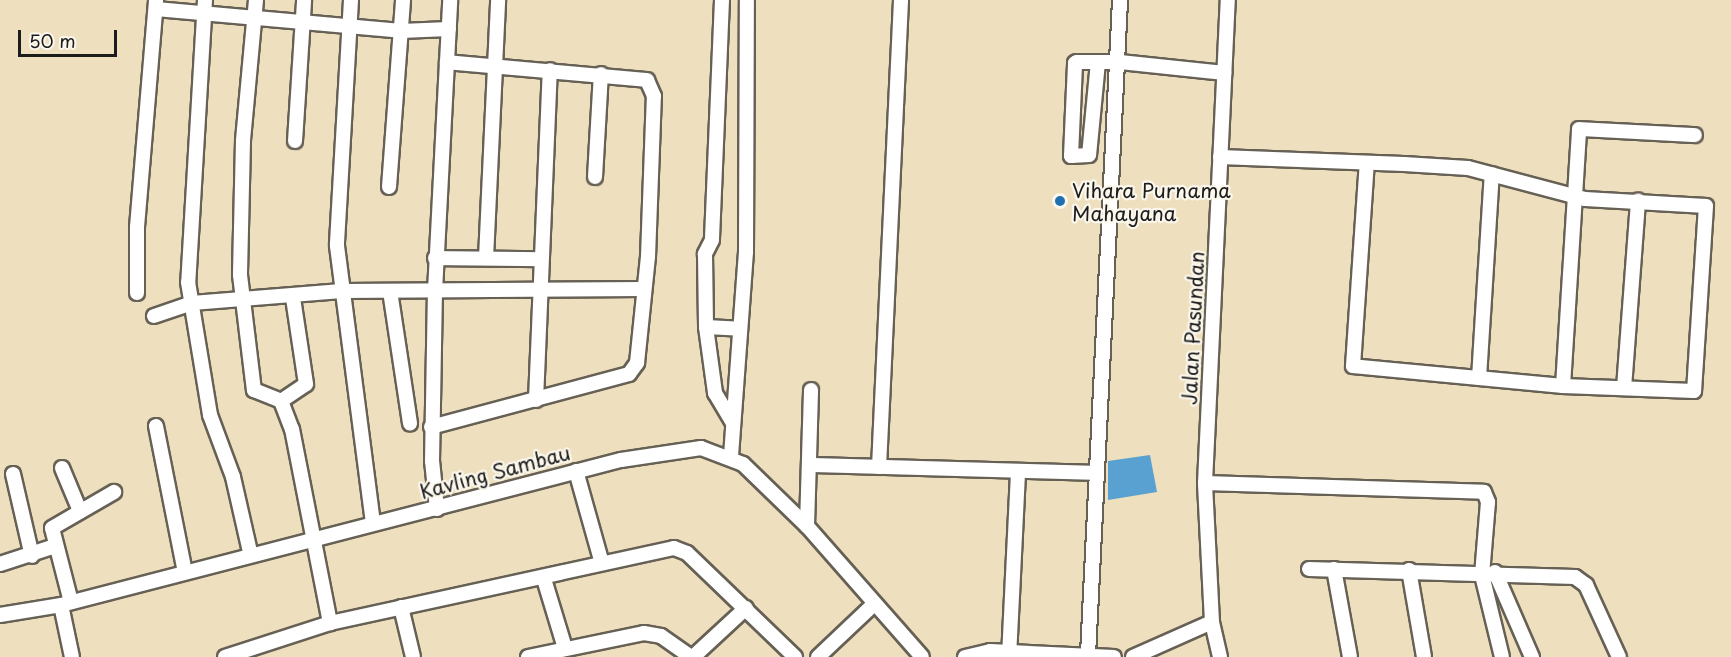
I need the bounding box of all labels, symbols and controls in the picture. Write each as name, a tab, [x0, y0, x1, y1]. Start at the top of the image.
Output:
scale bar	[21, 18, 120, 56]
text: 50 m	[29, 27, 76, 54]
place label: Vihara Purnama Mahayana	[1072, 178, 1231, 225]
marker: Vihara Purnama Mahayana	[1053, 194, 1067, 208]
street label: Jalan Pasundan	[1177, 250, 1209, 406]
street label: Kavling Sambau	[417, 440, 573, 504]

